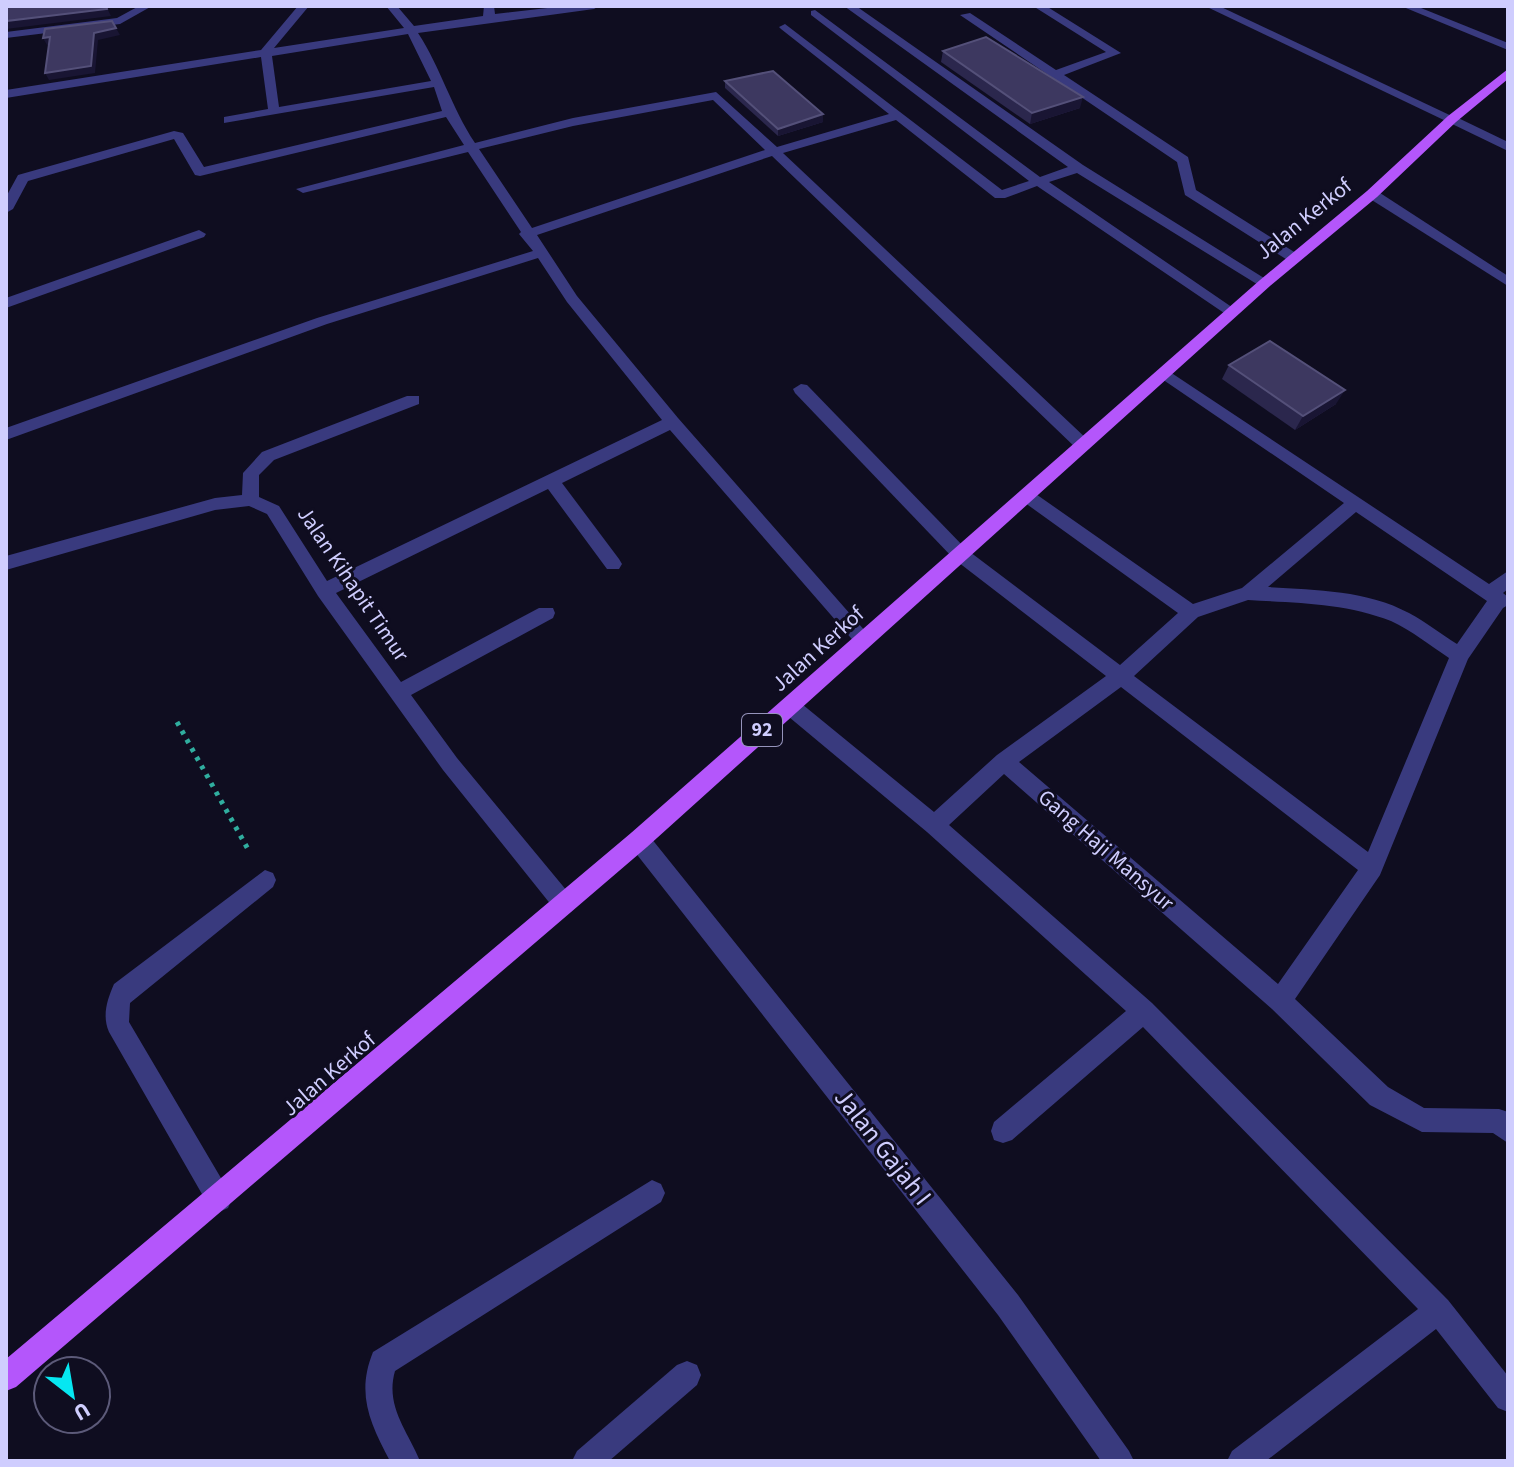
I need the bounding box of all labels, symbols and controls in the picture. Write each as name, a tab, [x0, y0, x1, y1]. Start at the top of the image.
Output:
street label: Jalan Kerkof	[1249, 169, 1360, 268]
street label: Jalan Kihapit Timur	[289, 500, 417, 668]
street label: Jalan Kerkof	[765, 598, 872, 699]
road number: 92	[742, 714, 782, 746]
street label: Gang Haji Mansyur	[1031, 782, 1181, 918]
street label: Jalan Kerkof	[275, 1023, 384, 1124]
street label: Jalan Gajah I	[825, 1081, 941, 1213]
north arrow	[32, 1355, 112, 1435]
text: U	[67, 1394, 96, 1429]

